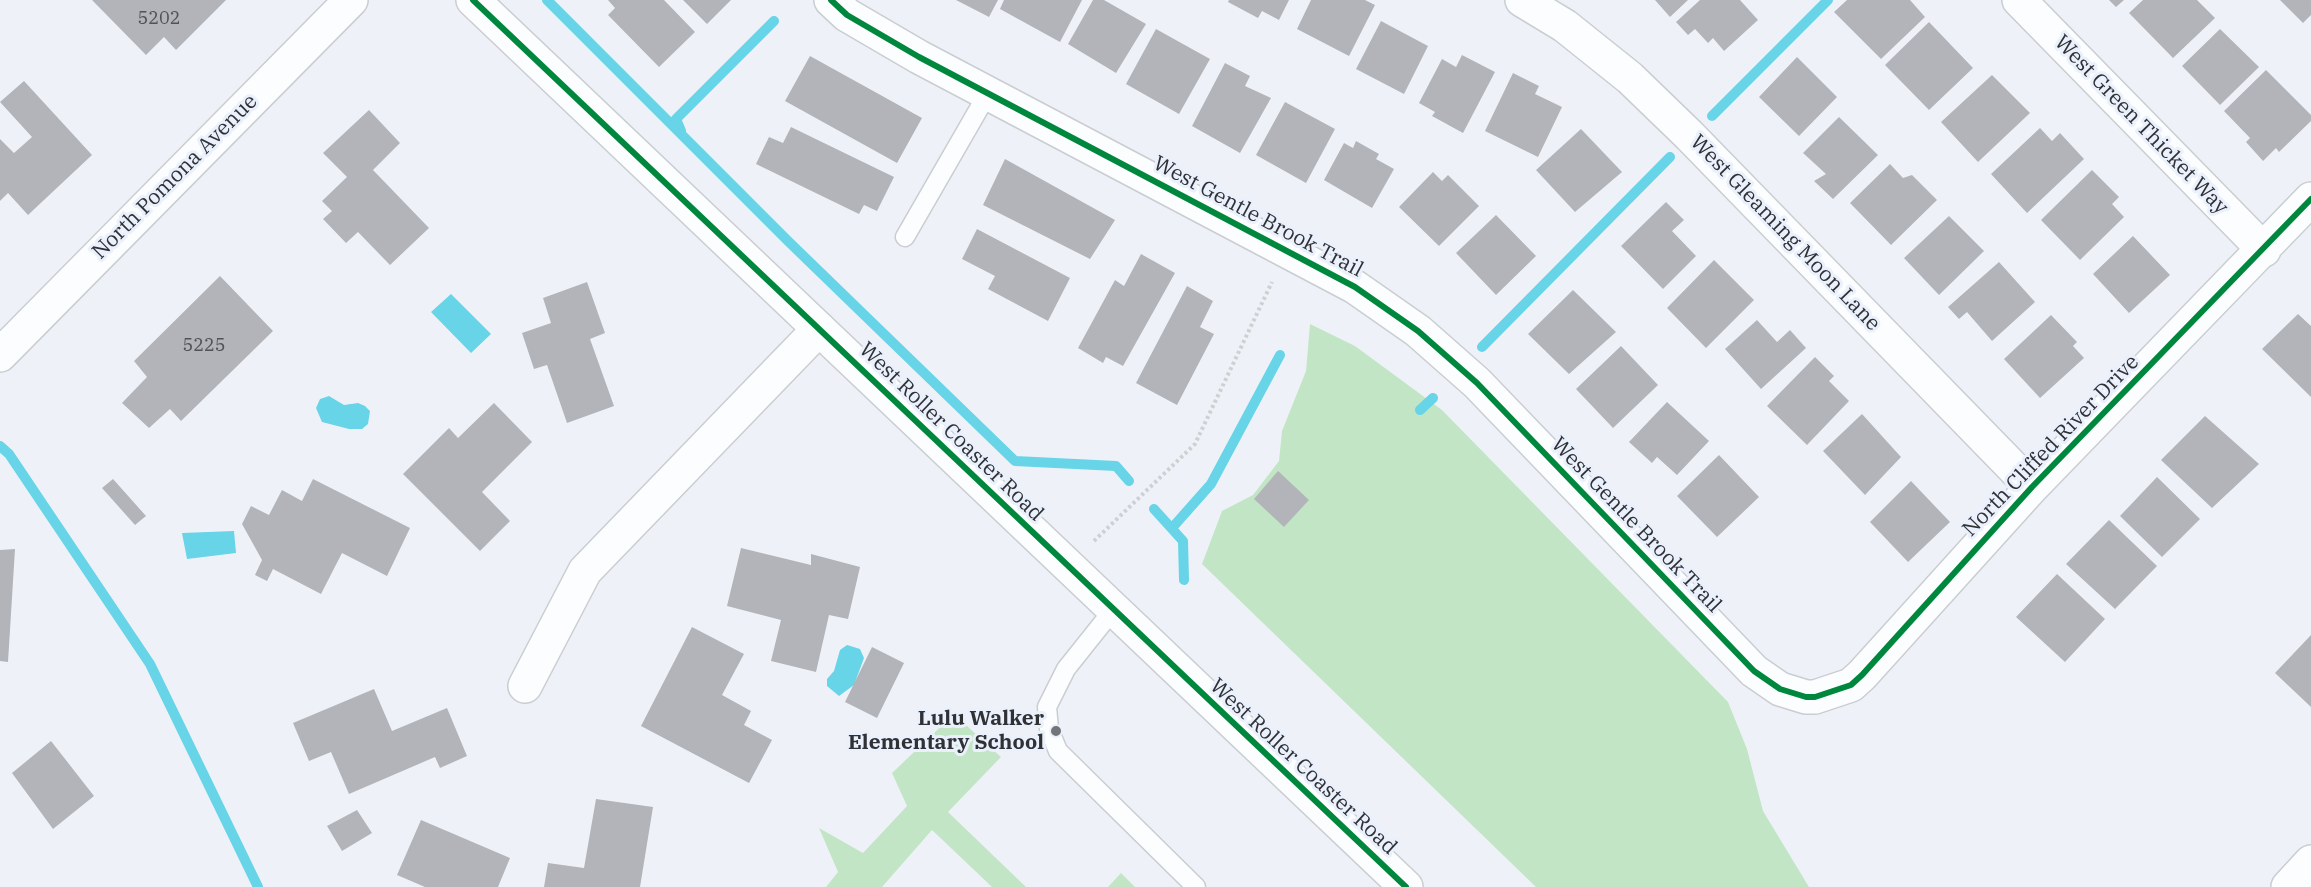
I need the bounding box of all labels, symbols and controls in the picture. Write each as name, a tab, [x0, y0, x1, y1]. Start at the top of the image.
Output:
house number: 5202	[137, 8, 181, 30]
street label: West Green Thicket Way	[2049, 30, 2233, 220]
street label: North Pomona Avenue	[87, 89, 263, 265]
street label: West Gleaming Moon Lane	[1685, 130, 1885, 336]
street label: West Gentle Brook Trail	[1149, 151, 1367, 283]
house number: 5225	[182, 335, 226, 357]
street label: West Roller Coaster Road	[854, 337, 1048, 527]
street label: North Cliffed River Drive	[1958, 350, 2144, 542]
street label: West Gentle Brook Trail	[1546, 432, 1726, 618]
street label: West Roller Coaster Road	[1204, 674, 1402, 860]
place label: Lulu Walker Elementary School	[848, 706, 1044, 756]
marker: Lulu Walker Elementary School	[1049, 724, 1063, 738]

